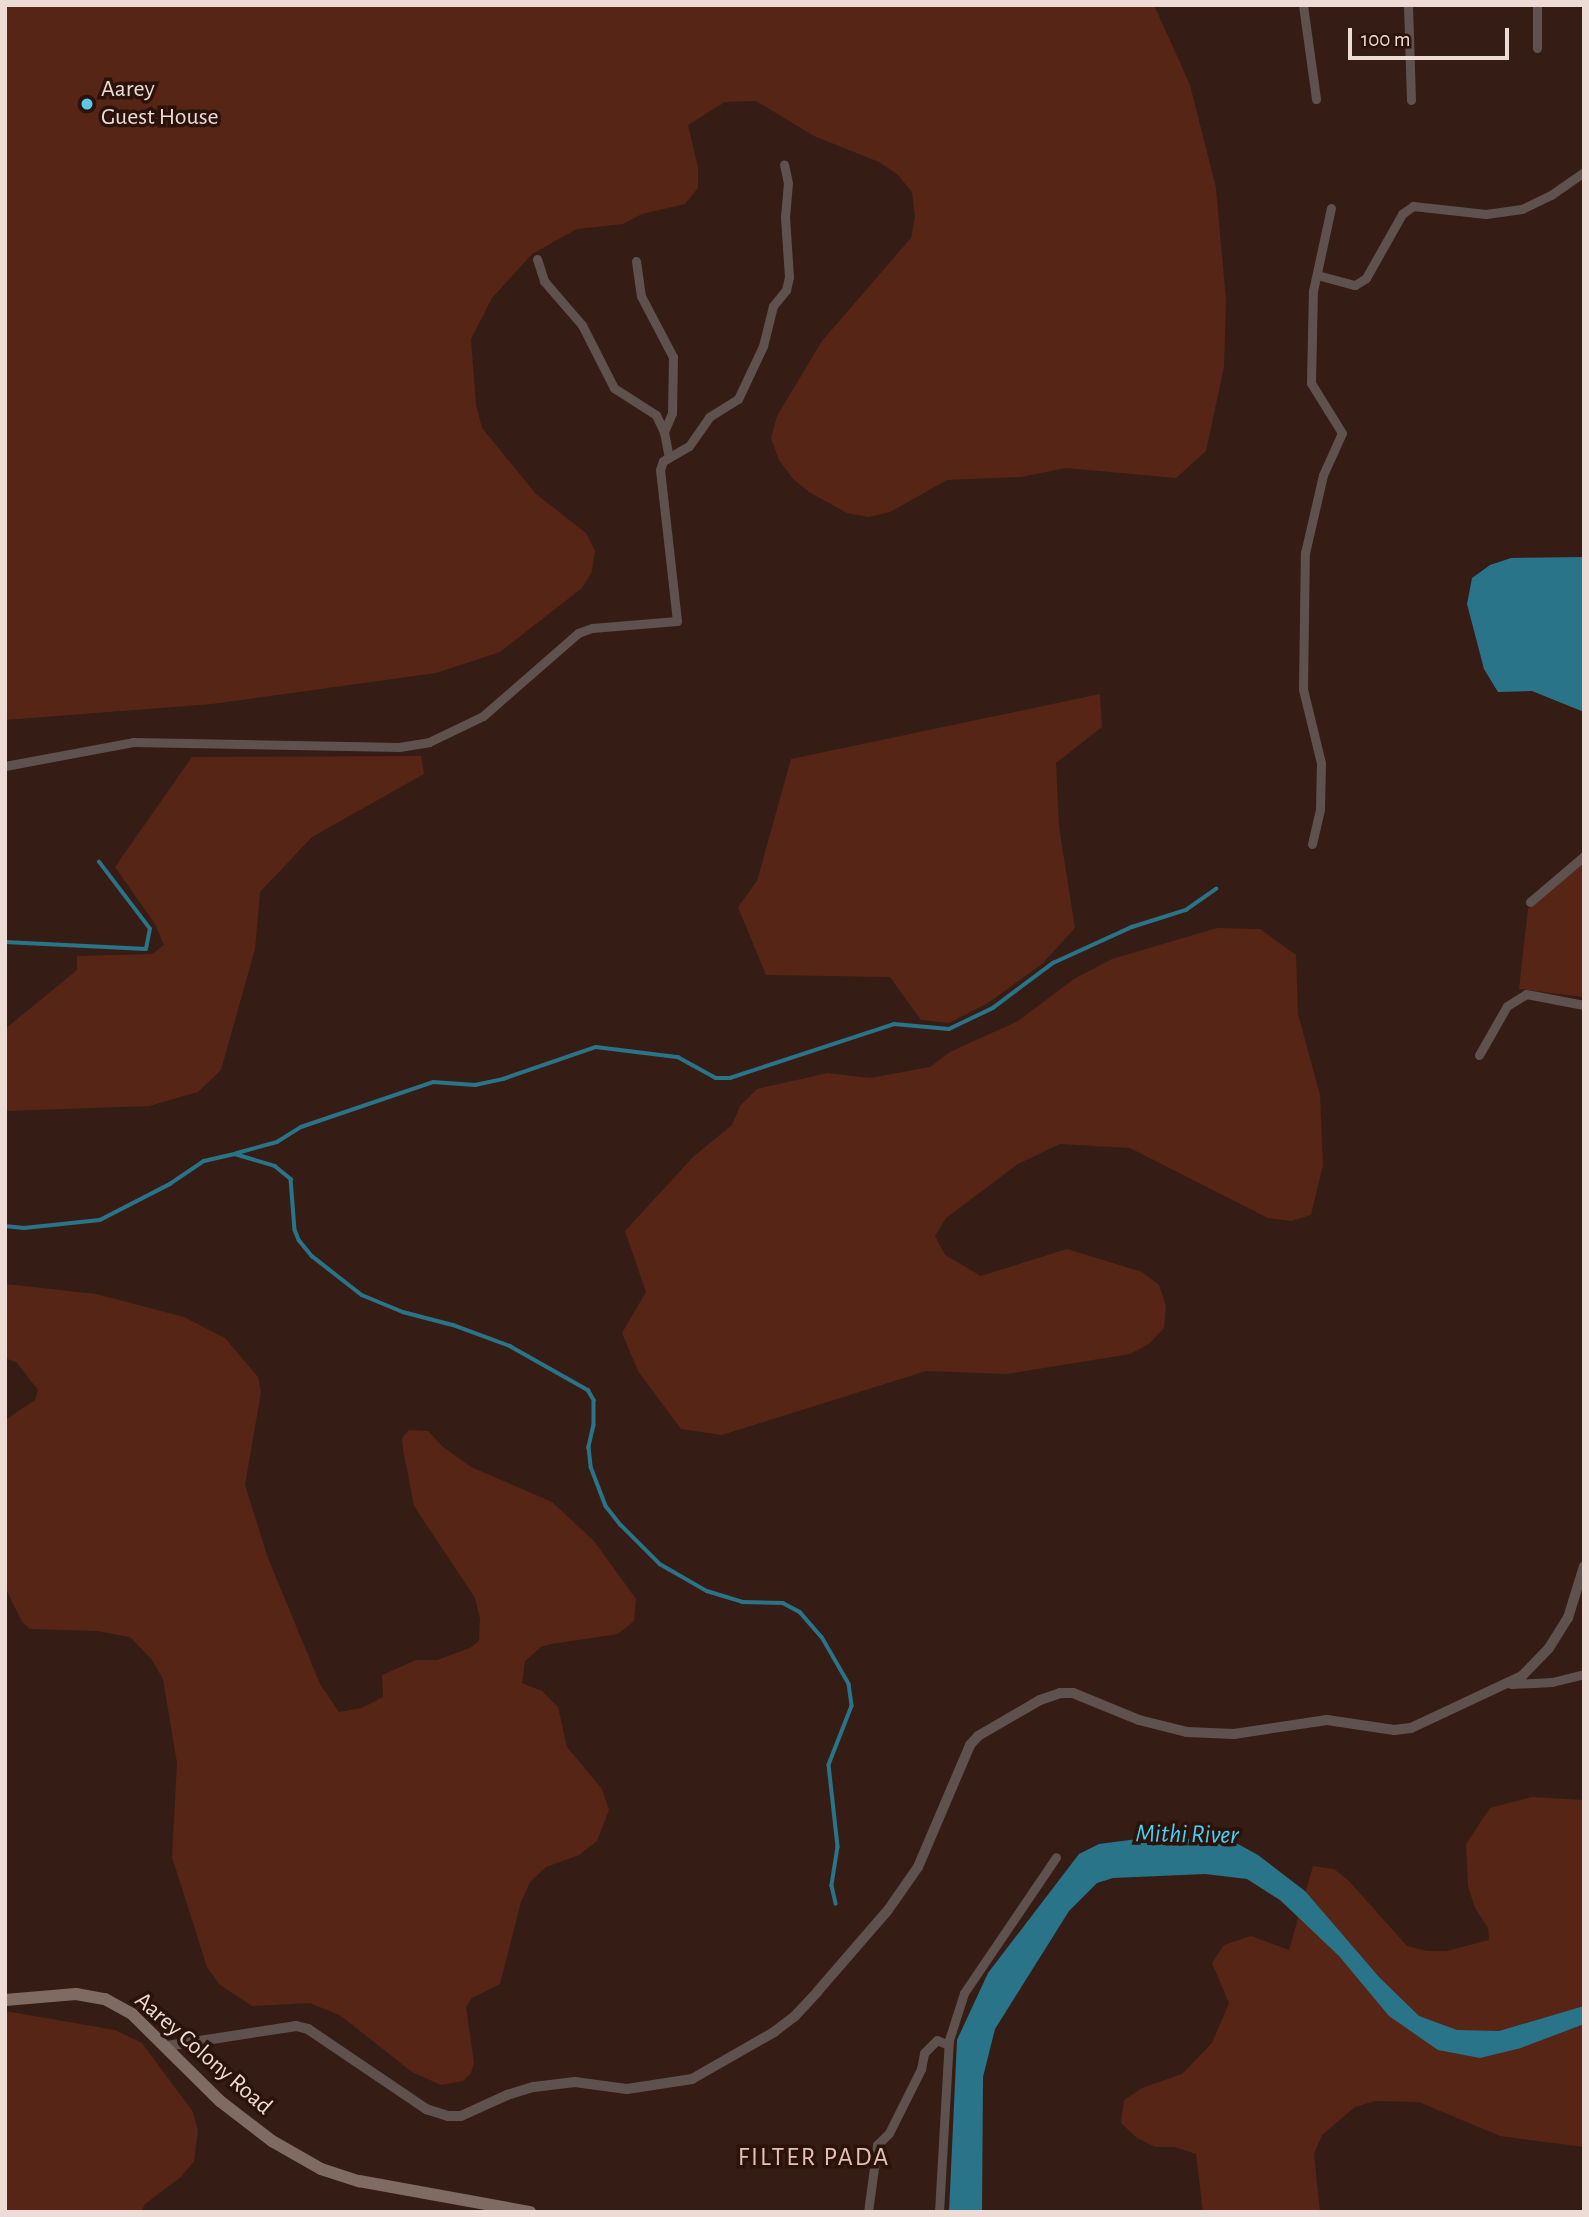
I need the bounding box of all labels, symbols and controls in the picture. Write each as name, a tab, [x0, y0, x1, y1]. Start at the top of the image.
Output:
scale bar	[1351, 14, 1512, 58]
text: 100 m	[1361, 29, 1411, 50]
place label: Aarey Guest House	[101, 76, 219, 132]
marker: Aarey Guest House	[79, 96, 95, 112]
water label: Mithi River	[1135, 1819, 1239, 1851]
street label: Aarey Colony Road	[128, 1986, 278, 2122]
district label: FILTER PADA	[739, 2142, 889, 2174]

